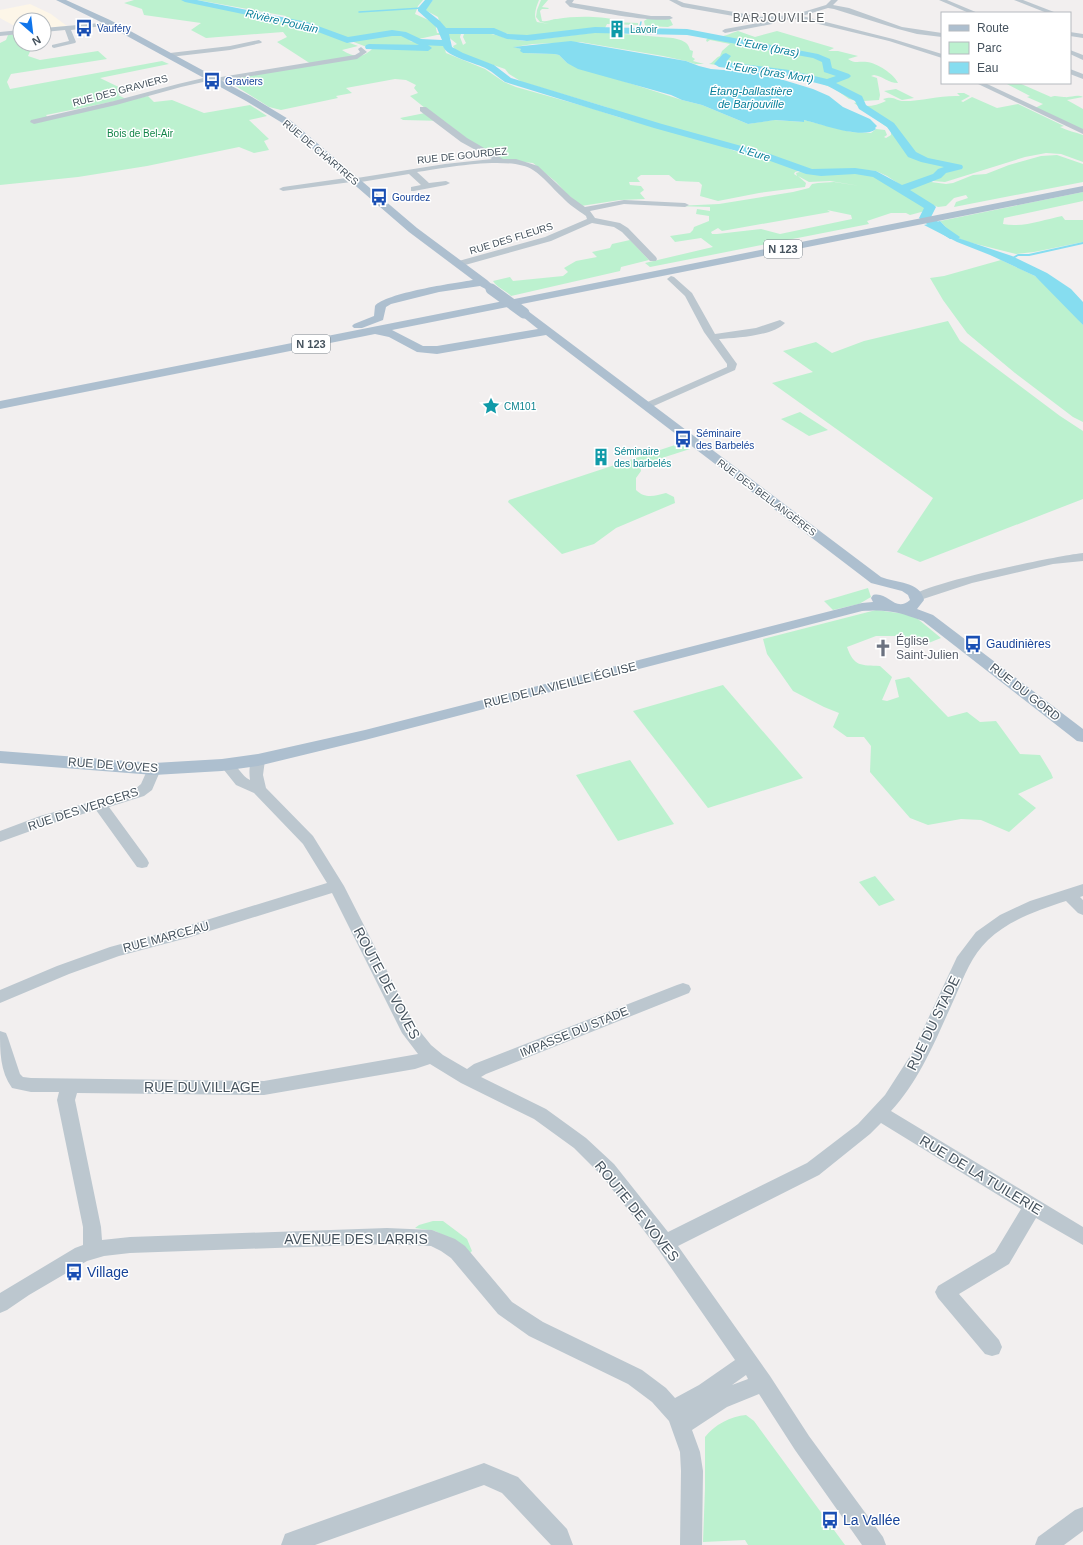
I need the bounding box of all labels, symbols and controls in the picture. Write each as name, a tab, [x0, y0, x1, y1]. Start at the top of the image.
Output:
water label: Rivière Poulain	[245, 7, 319, 35]
district label: BARJOUVILLE	[733, 11, 825, 25]
north arrow	[12, 12, 52, 52]
legend	[941, 12, 1071, 84]
bus stop icon: Vauféry	[74, 18, 94, 38]
building icon: Lavoir	[607, 19, 627, 39]
text: Route	[977, 21, 1009, 35]
place label: Vauféry	[97, 23, 131, 34]
place label: Lavoir	[630, 24, 658, 35]
text: N	[30, 34, 43, 48]
water label: L'Eure (bras)	[736, 35, 801, 59]
text: Parc	[977, 41, 1002, 55]
water label: L'Eure (bras Mort)	[725, 59, 815, 85]
text: Eau	[977, 61, 998, 75]
bus stop icon: Graviers	[202, 71, 222, 91]
street label: RUE DES GRAVIERS	[71, 72, 169, 108]
place label: Graviers	[225, 76, 263, 87]
water label: Étang-ballastière de Barjouville	[710, 85, 792, 110]
street label: RUE DE CHARTRES	[281, 118, 361, 187]
park label: Bois de Bel-Air	[107, 128, 174, 139]
water label: L'Eure	[738, 143, 772, 163]
street label: RUE DE GOURDEZ	[416, 145, 508, 166]
bus stop icon: Gourdez	[369, 187, 389, 207]
place label: Gourdez	[392, 192, 430, 203]
street label: RUE DES FLEURS	[468, 220, 555, 256]
road number: N 123	[764, 240, 802, 258]
road number: N 123	[292, 335, 330, 353]
place icon: CM101	[481, 396, 501, 416]
place label: CM101	[504, 401, 537, 412]
place label: Séminaire des Barbelés	[696, 428, 754, 451]
bus stop icon: Séminaire des Barbelés	[673, 429, 693, 449]
place label: Séminaire des barbelés	[614, 446, 671, 469]
building icon: Séminaire des barbelés	[591, 447, 611, 467]
street label: RUE DES BELLANGÈRES	[715, 456, 819, 538]
place label: Église Saint-Julien	[896, 633, 959, 662]
bus stop icon: Gaudinières	[963, 634, 983, 654]
place label: Gaudinières	[986, 637, 1051, 651]
church icon: Église Saint-Julien	[873, 638, 893, 658]
street label: RUE DE LA VIEILLE ÉGLISE	[482, 658, 638, 711]
street label: RUE DU GORD	[987, 660, 1063, 724]
street label: RUE DE VOVES	[68, 755, 158, 775]
street label: RUE DES VERGERS	[26, 785, 140, 833]
street label: RUE MARCEAU	[121, 919, 211, 955]
street label: ROUTE DE VOVES	[351, 924, 423, 1042]
street label: RUE DU STADE	[903, 973, 963, 1073]
street label: IMPASSE DU STADE	[518, 1004, 630, 1060]
street label: RUE DU VILLAGE	[144, 1079, 260, 1095]
street label: RUE DE LA TUILERIE	[917, 1132, 1045, 1218]
street label: ROUTE DE VOVES	[592, 1158, 682, 1264]
street label: AVENUE DES LARRIS	[284, 1231, 428, 1247]
bus stop icon: Village	[64, 1262, 84, 1282]
place label: Village	[87, 1264, 129, 1280]
bus stop icon: La Vallée	[820, 1510, 840, 1530]
place label: La Vallée	[843, 1512, 901, 1528]

